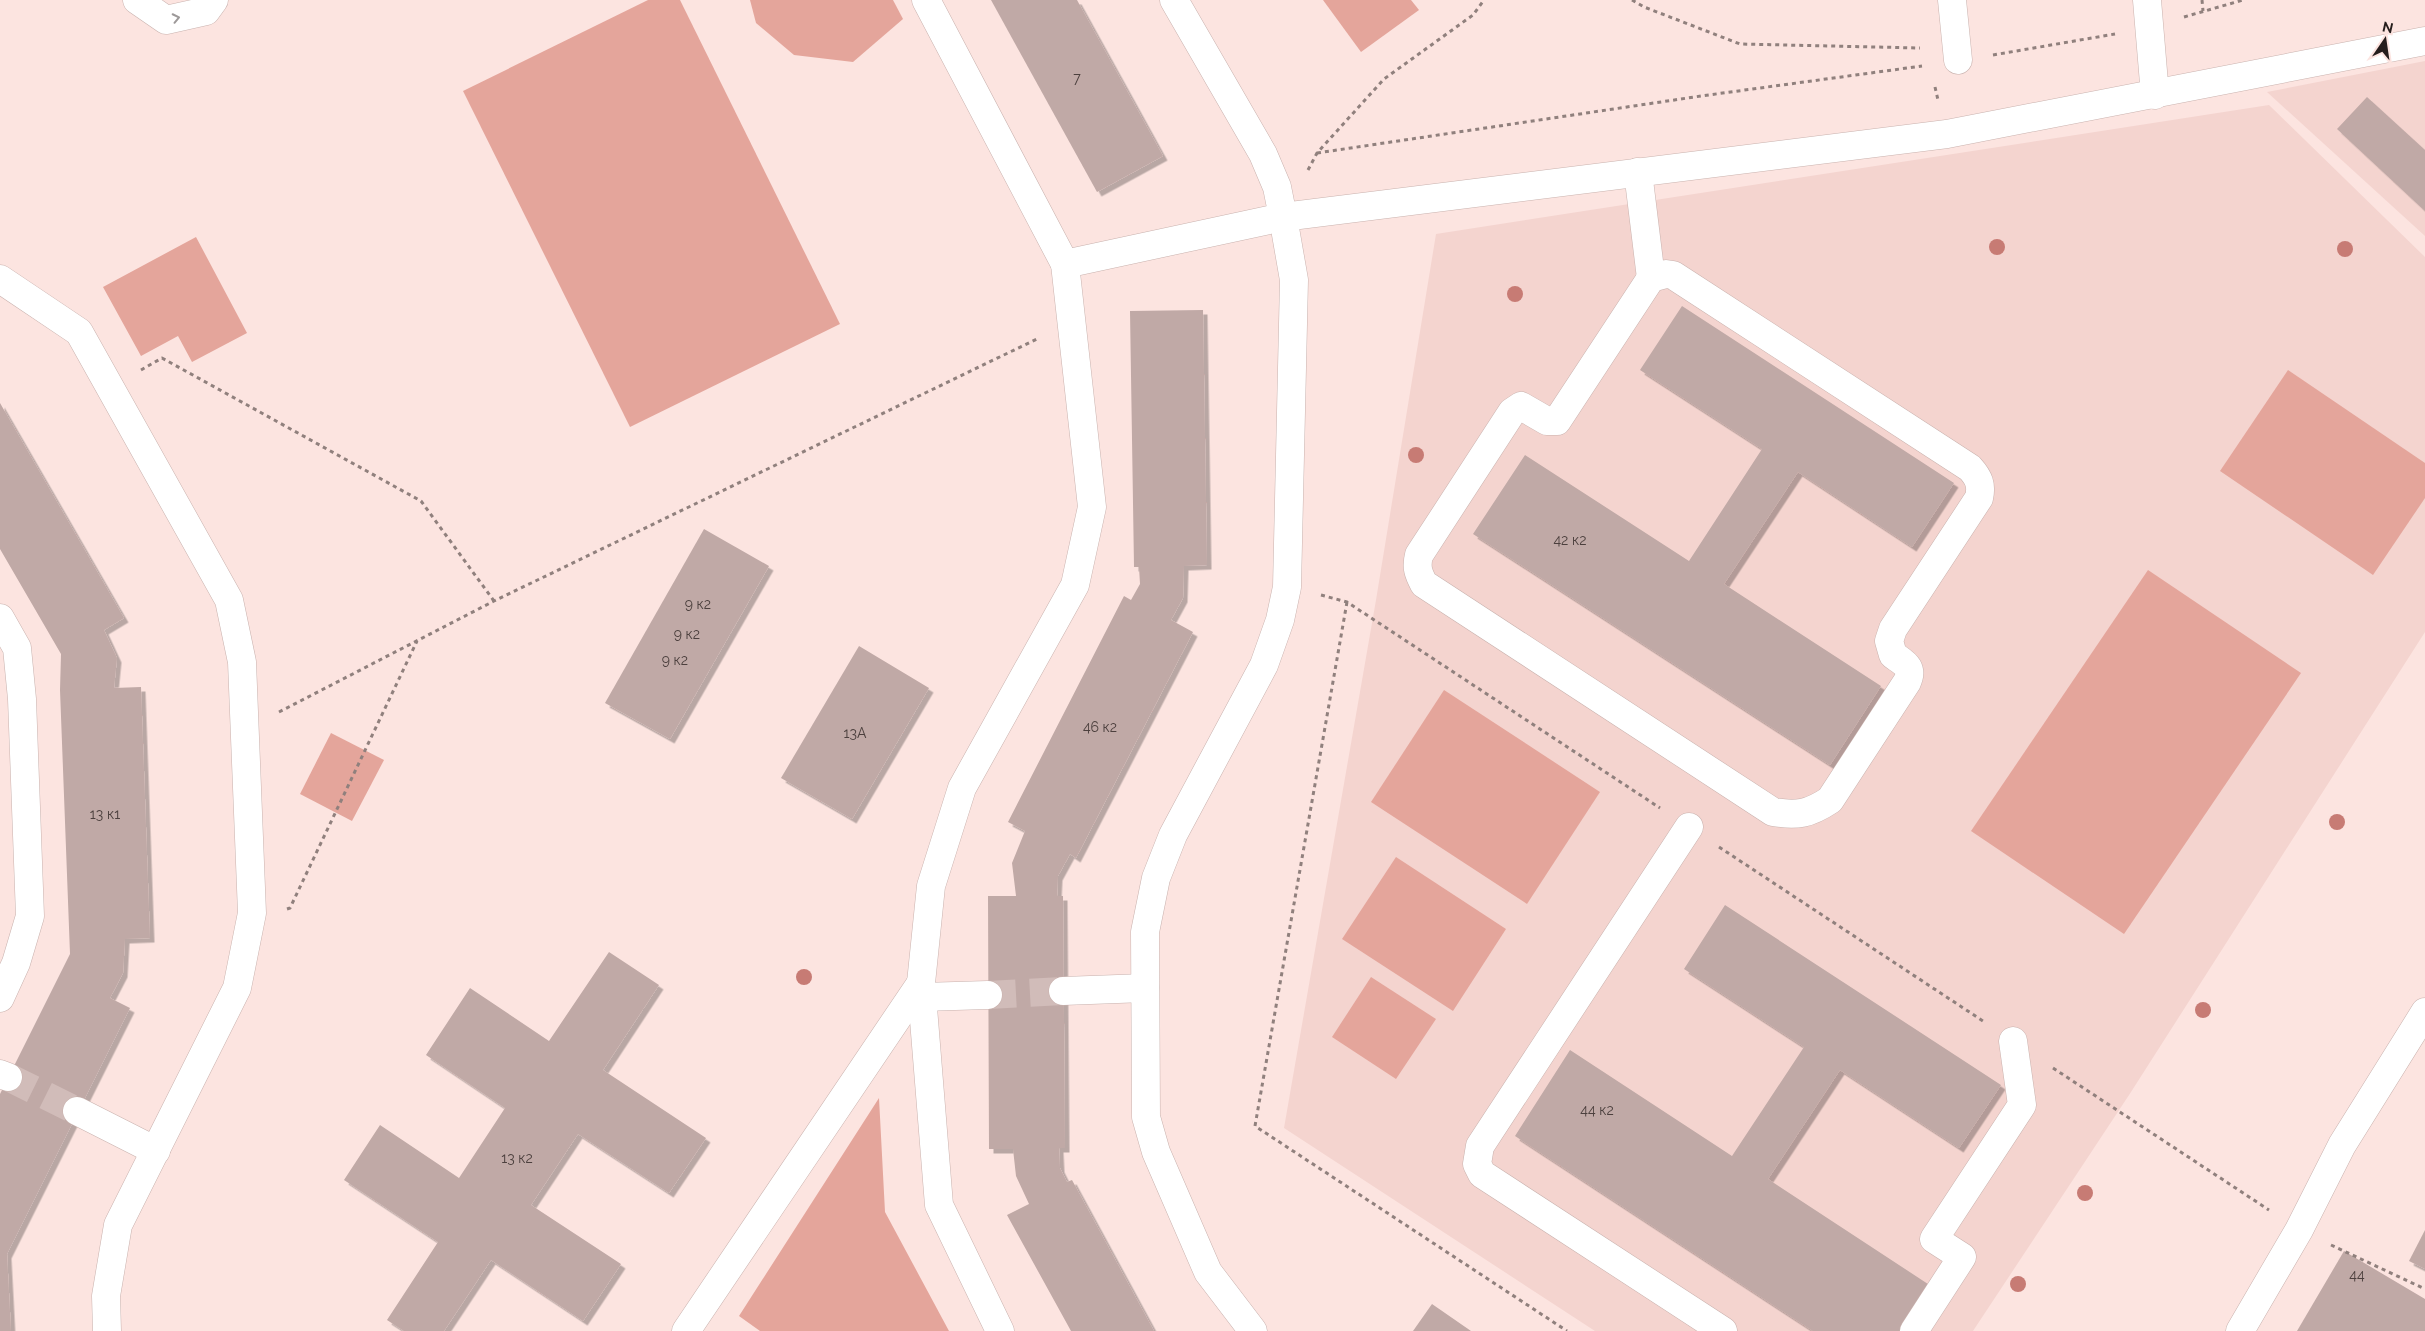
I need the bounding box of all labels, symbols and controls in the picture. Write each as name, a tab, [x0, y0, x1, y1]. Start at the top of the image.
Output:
one-way arrow	[171, 13, 180, 24]
north arrow	[2360, 15, 2410, 65]
text: N	[2381, 18, 2395, 36]
house number: 7	[1073, 70, 1081, 86]
house number: 42 к2	[1553, 532, 1587, 548]
house number: 9 к2	[685, 596, 711, 612]
house number: 9 к2	[674, 626, 700, 642]
house number: 9 к2	[662, 652, 688, 668]
house number: 46 к2	[1083, 719, 1117, 735]
house number: 13А	[844, 725, 867, 741]
house number: 13 к1	[90, 806, 120, 822]
house number: 44 к2	[1580, 1102, 1614, 1118]
house number: 13 к2	[501, 1150, 533, 1166]
house number: 44	[2349, 1267, 2365, 1283]

